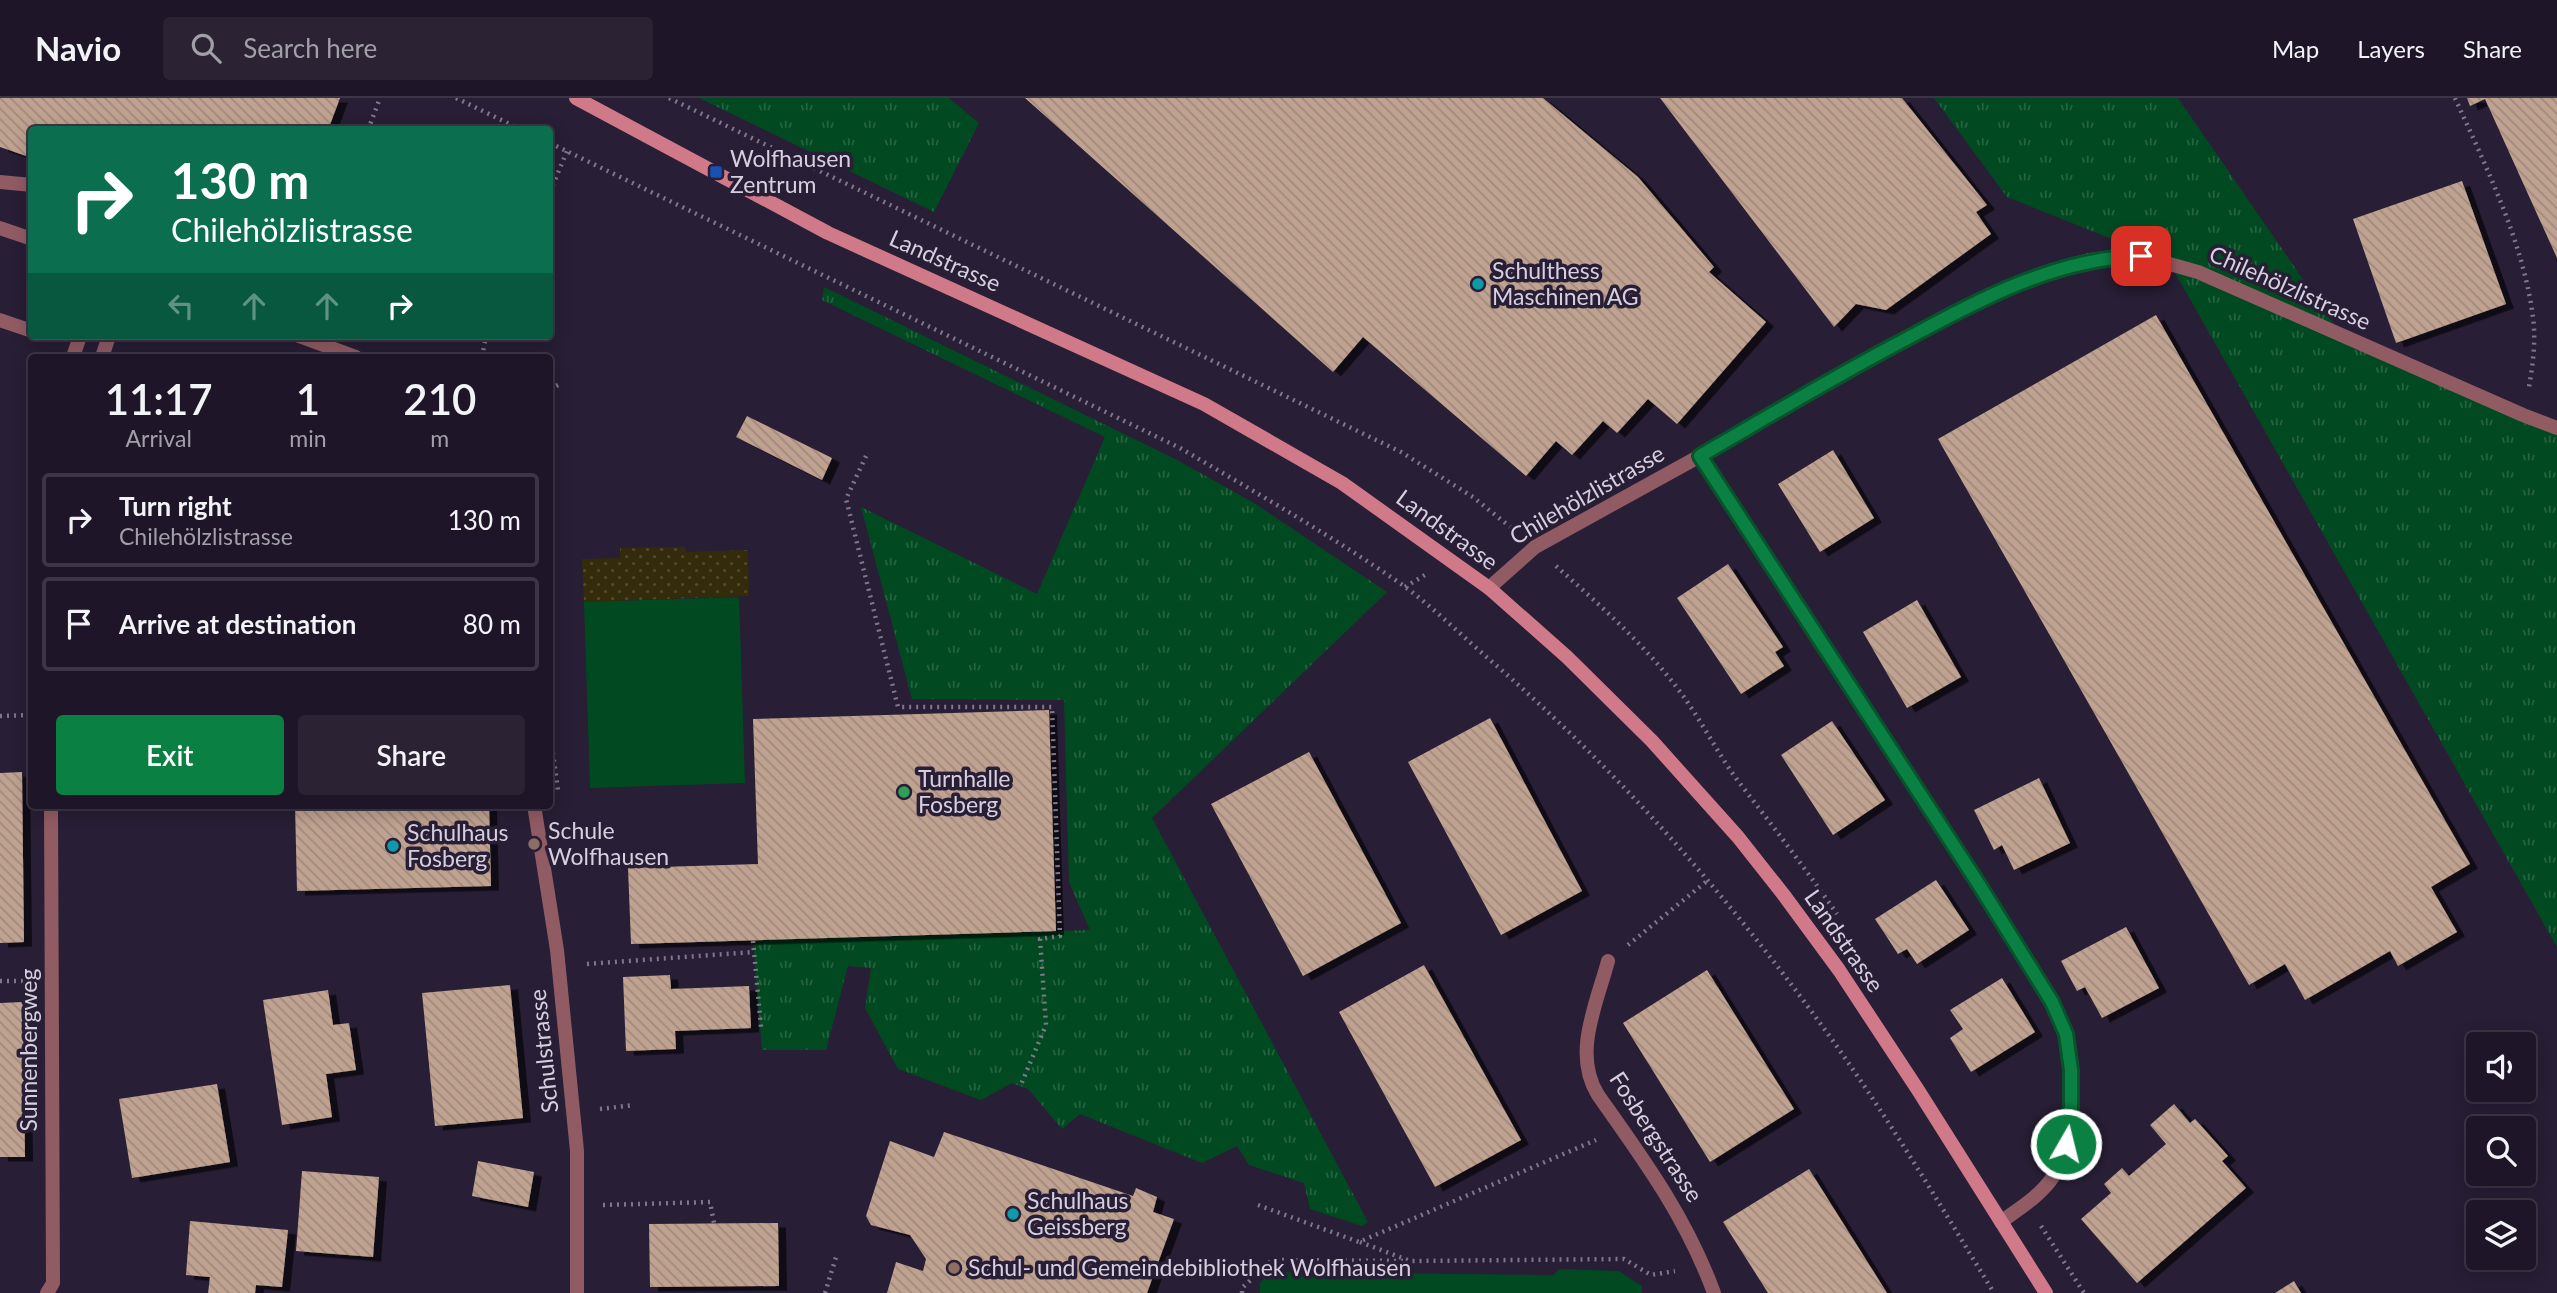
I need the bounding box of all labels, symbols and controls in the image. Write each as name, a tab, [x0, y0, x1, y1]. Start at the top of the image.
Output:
search box	[163, 17, 653, 80]
text: Navio	[35, 28, 121, 68]
icon: search	[187, 29, 225, 67]
text: Search here	[243, 32, 377, 64]
text: Map	[2272, 34, 2319, 63]
text: Layers	[2357, 34, 2425, 63]
text: Share	[2463, 34, 2522, 63]
place label: Wolfhausen Zentrum	[730, 144, 851, 198]
text: 130 m	[171, 151, 309, 209]
icon: right	[56, 154, 147, 245]
marker: Wolfhausen Zentrum	[708, 164, 724, 180]
text: Chilehölzlistrasse	[171, 210, 413, 249]
street label: Landstrasse	[885, 223, 1005, 297]
pin	[2111, 226, 2171, 286]
icon: arrive	[2122, 237, 2160, 275]
street label: Chilehölzlistrasse	[2205, 239, 2376, 335]
place label: Schulthess Maschinen AG	[1492, 256, 1639, 310]
marker: Schulthess Maschinen AG	[1470, 276, 1486, 292]
icon: left	[162, 287, 200, 325]
icon: ahead	[235, 287, 273, 325]
icon: ahead	[308, 287, 346, 325]
icon: right	[381, 287, 419, 325]
text: 11:17	[105, 374, 213, 424]
text: 1	[296, 374, 320, 424]
text: 210	[403, 374, 476, 424]
text: Arrival	[126, 424, 192, 452]
text: min	[289, 424, 327, 452]
text: m	[430, 424, 449, 452]
street label: Chilehölzlistrasse	[1504, 439, 1669, 550]
street label: Landstrasse	[1391, 483, 1504, 575]
text: Turn right	[119, 490, 232, 522]
icon: right	[60, 501, 98, 539]
text: 130 m	[448, 504, 521, 536]
text: Chilehölzlistrasse	[119, 522, 293, 550]
icon: arrive	[60, 605, 98, 643]
text: Arrive at destination	[119, 608, 356, 640]
text: 80 m	[463, 608, 521, 640]
button: Exit	[56, 715, 284, 795]
button: Share	[298, 715, 525, 795]
place label: Turnhalle Fosberg	[918, 764, 1010, 818]
marker: Turnhalle Fosberg	[896, 784, 912, 800]
place label: Schule Wolfhausen	[548, 816, 669, 870]
place label: Schulhaus Fosberg	[407, 818, 509, 872]
marker: Schule Wolfhausen	[526, 836, 542, 852]
marker: Schulhaus Fosberg	[385, 838, 401, 854]
street label: Landstrasse	[1799, 884, 1890, 997]
street label: Sunnenbergweg	[14, 969, 42, 1131]
street label: Schulstrasse	[523, 988, 563, 1114]
map controls	[2466, 1032, 2536, 1270]
button: sound	[2466, 1032, 2536, 1102]
street label: Fosbergstrasse	[1604, 1066, 1709, 1207]
position arrow	[2029, 1107, 2103, 1181]
button: search	[2466, 1116, 2536, 1186]
place label: Schulhaus Geissberg	[1027, 1186, 1129, 1240]
button: layers	[2466, 1200, 2536, 1270]
marker: Schulhaus Geissberg	[1005, 1206, 1021, 1222]
place label: Schul- und Gemeindebibliothek Wolfhausen	[968, 1253, 1411, 1281]
marker: Schul- und Gemeindebibliothek Wolfhausen	[946, 1260, 962, 1276]

